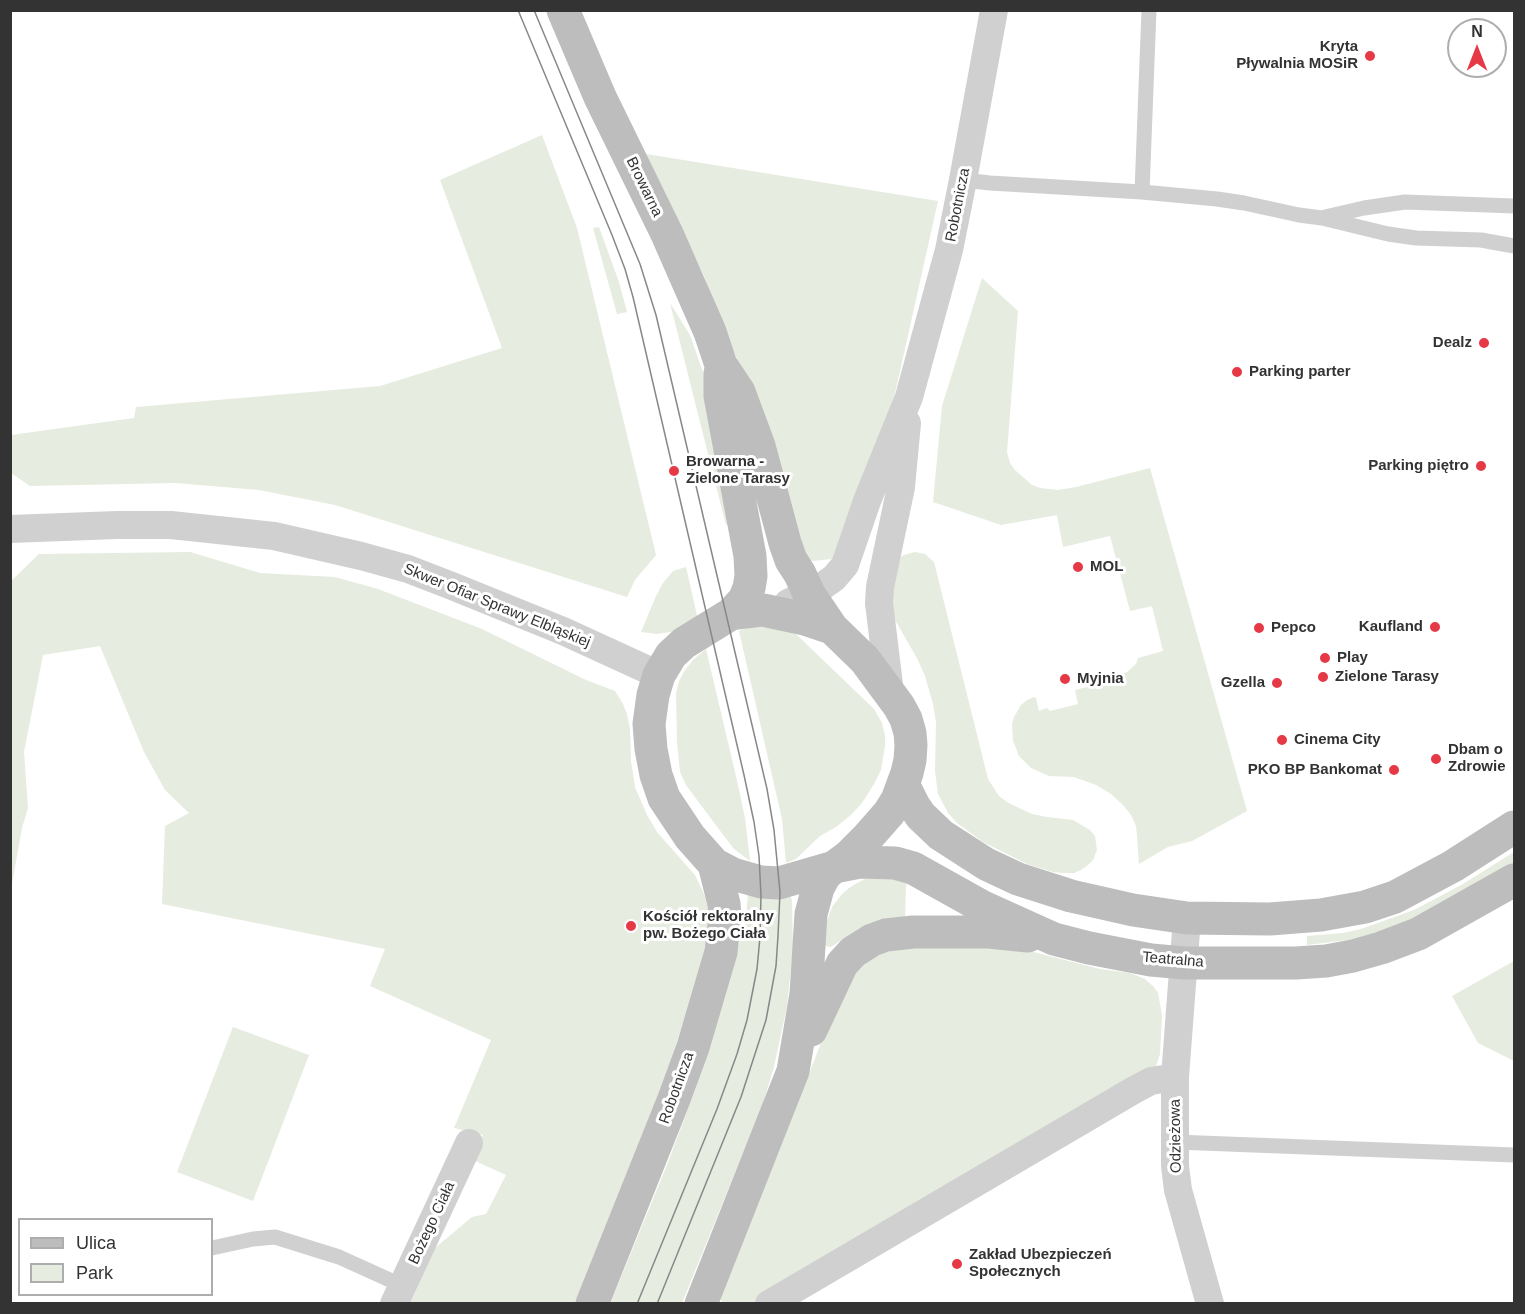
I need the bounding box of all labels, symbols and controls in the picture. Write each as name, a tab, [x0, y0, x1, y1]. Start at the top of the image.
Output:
north arrow	[1447, 18, 1507, 78]
text: N	[1471, 23, 1483, 40]
place label: Kryta Pływalnia MOSiR	[1236, 38, 1358, 73]
marker: Kryta Pływalnia MOSiR	[1363, 49, 1377, 63]
street label: Browarna	[622, 154, 666, 220]
street label: Robotnicza	[942, 166, 974, 244]
place label: Dealz	[1433, 334, 1472, 352]
marker: Dealz	[1477, 336, 1491, 350]
place label: Parking parter	[1249, 363, 1351, 381]
marker: Parking parter	[1230, 365, 1244, 379]
place label: Browarna - Zielone Tarasy	[686, 453, 790, 488]
place label: Parking piętro	[1368, 457, 1469, 475]
marker: Parking piętro	[1474, 459, 1488, 473]
marker: Browarna - Zielone Tarasy	[667, 464, 681, 478]
place label: MOL	[1090, 558, 1123, 576]
street label: Skwer Ofiar Sprawy Elbląskiej	[401, 560, 593, 652]
marker: MOL	[1071, 560, 1085, 574]
place label: Kaufland	[1359, 618, 1423, 636]
place label: Pepco	[1271, 619, 1316, 637]
marker: Kaufland	[1428, 620, 1442, 634]
marker: Pepco	[1252, 621, 1266, 635]
place label: Play	[1337, 649, 1368, 667]
marker: Play	[1318, 651, 1332, 665]
place label: Zielone Tarasy	[1335, 668, 1439, 686]
place label: Myjnia	[1077, 670, 1124, 688]
marker: Zielone Tarasy	[1316, 670, 1330, 684]
marker: Myjnia	[1058, 672, 1072, 686]
place label: Gzella	[1221, 674, 1265, 692]
marker: Gzella	[1270, 676, 1284, 690]
place label: Cinema City	[1294, 731, 1381, 749]
marker: Cinema City	[1275, 733, 1289, 747]
place label: Dbam o Zdrowie	[1448, 741, 1506, 776]
marker: Dbam o Zdrowie	[1429, 752, 1443, 766]
place label: PKO BP Bankomat	[1248, 761, 1382, 779]
marker: PKO BP Bankomat	[1387, 763, 1401, 777]
place label: Kościół rektoralny pw. Bożego Ciała	[643, 908, 774, 943]
marker: Kościół rektoralny pw. Bożego Ciała	[624, 919, 638, 933]
street label: Teatralna	[1141, 948, 1205, 972]
street label: Robotnicza	[656, 1050, 698, 1126]
street label: Odzieżowa	[1166, 1099, 1186, 1173]
street label: Bożego Ciała	[405, 1179, 459, 1267]
legend	[18, 1218, 213, 1296]
text: Ulica	[76, 1233, 116, 1253]
place label: Zakład Ubezpieczeń Społecznych	[969, 1246, 1112, 1281]
marker: Zakład Ubezpieczeń Społecznych	[950, 1257, 964, 1271]
text: Park	[76, 1263, 113, 1283]

